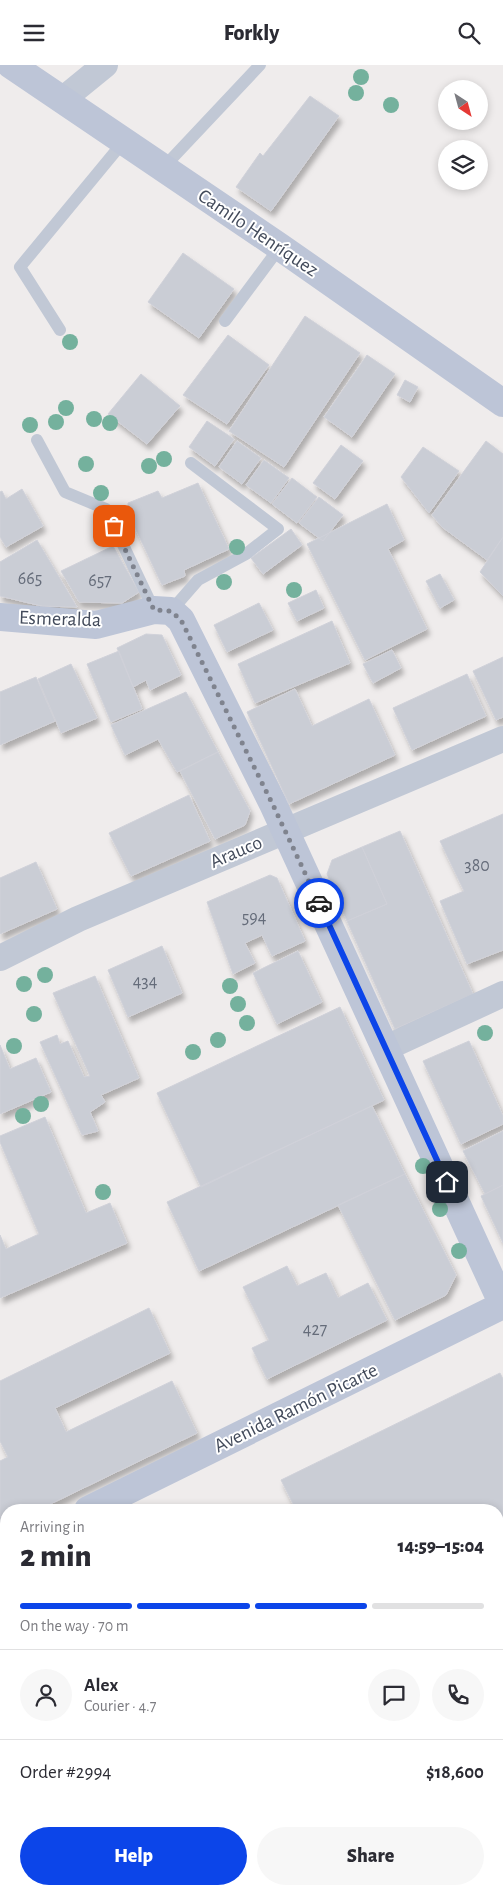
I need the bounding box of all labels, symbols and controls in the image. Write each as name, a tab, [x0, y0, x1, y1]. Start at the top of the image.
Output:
icon: menu	[20, 19, 48, 47]
icon: search	[455, 19, 483, 47]
text: Forkly	[224, 22, 279, 44]
north arrow	[438, 80, 488, 130]
map controls	[438, 80, 488, 190]
button: layers	[438, 140, 488, 190]
street label: Camilo Henríquez	[194, 186, 322, 280]
pin	[93, 505, 135, 547]
icon: bag	[100, 512, 128, 540]
house number: 665	[18, 570, 42, 588]
house number: 657	[88, 572, 112, 590]
street label: Esmeralda	[19, 608, 101, 630]
street label: Arauco	[207, 832, 265, 872]
house number: 380	[464, 857, 490, 875]
courier	[294, 878, 344, 928]
icon: car	[305, 889, 333, 917]
house number: 594	[242, 909, 267, 927]
house number: 434	[133, 973, 158, 991]
pin	[426, 1161, 468, 1203]
icon: home	[433, 1168, 461, 1196]
house number: 427	[303, 1321, 327, 1339]
street label: Avenida Ramón Picarte	[211, 1360, 381, 1456]
text: Arriving in	[20, 1519, 85, 1535]
text: 14:59–15:04	[397, 1537, 484, 1556]
text: 2 min	[20, 1540, 92, 1572]
text: On the way · 70 m	[20, 1618, 129, 1634]
button: person	[20, 1669, 72, 1721]
button: chat	[368, 1669, 420, 1721]
button: phone	[432, 1669, 484, 1721]
text: Alex	[84, 1676, 118, 1695]
text: Courier · 4.7	[84, 1698, 156, 1714]
text: Order #2994	[20, 1763, 112, 1782]
text: $18,600	[426, 1763, 484, 1782]
button: Help	[20, 1827, 247, 1885]
button: Share	[257, 1827, 484, 1885]

